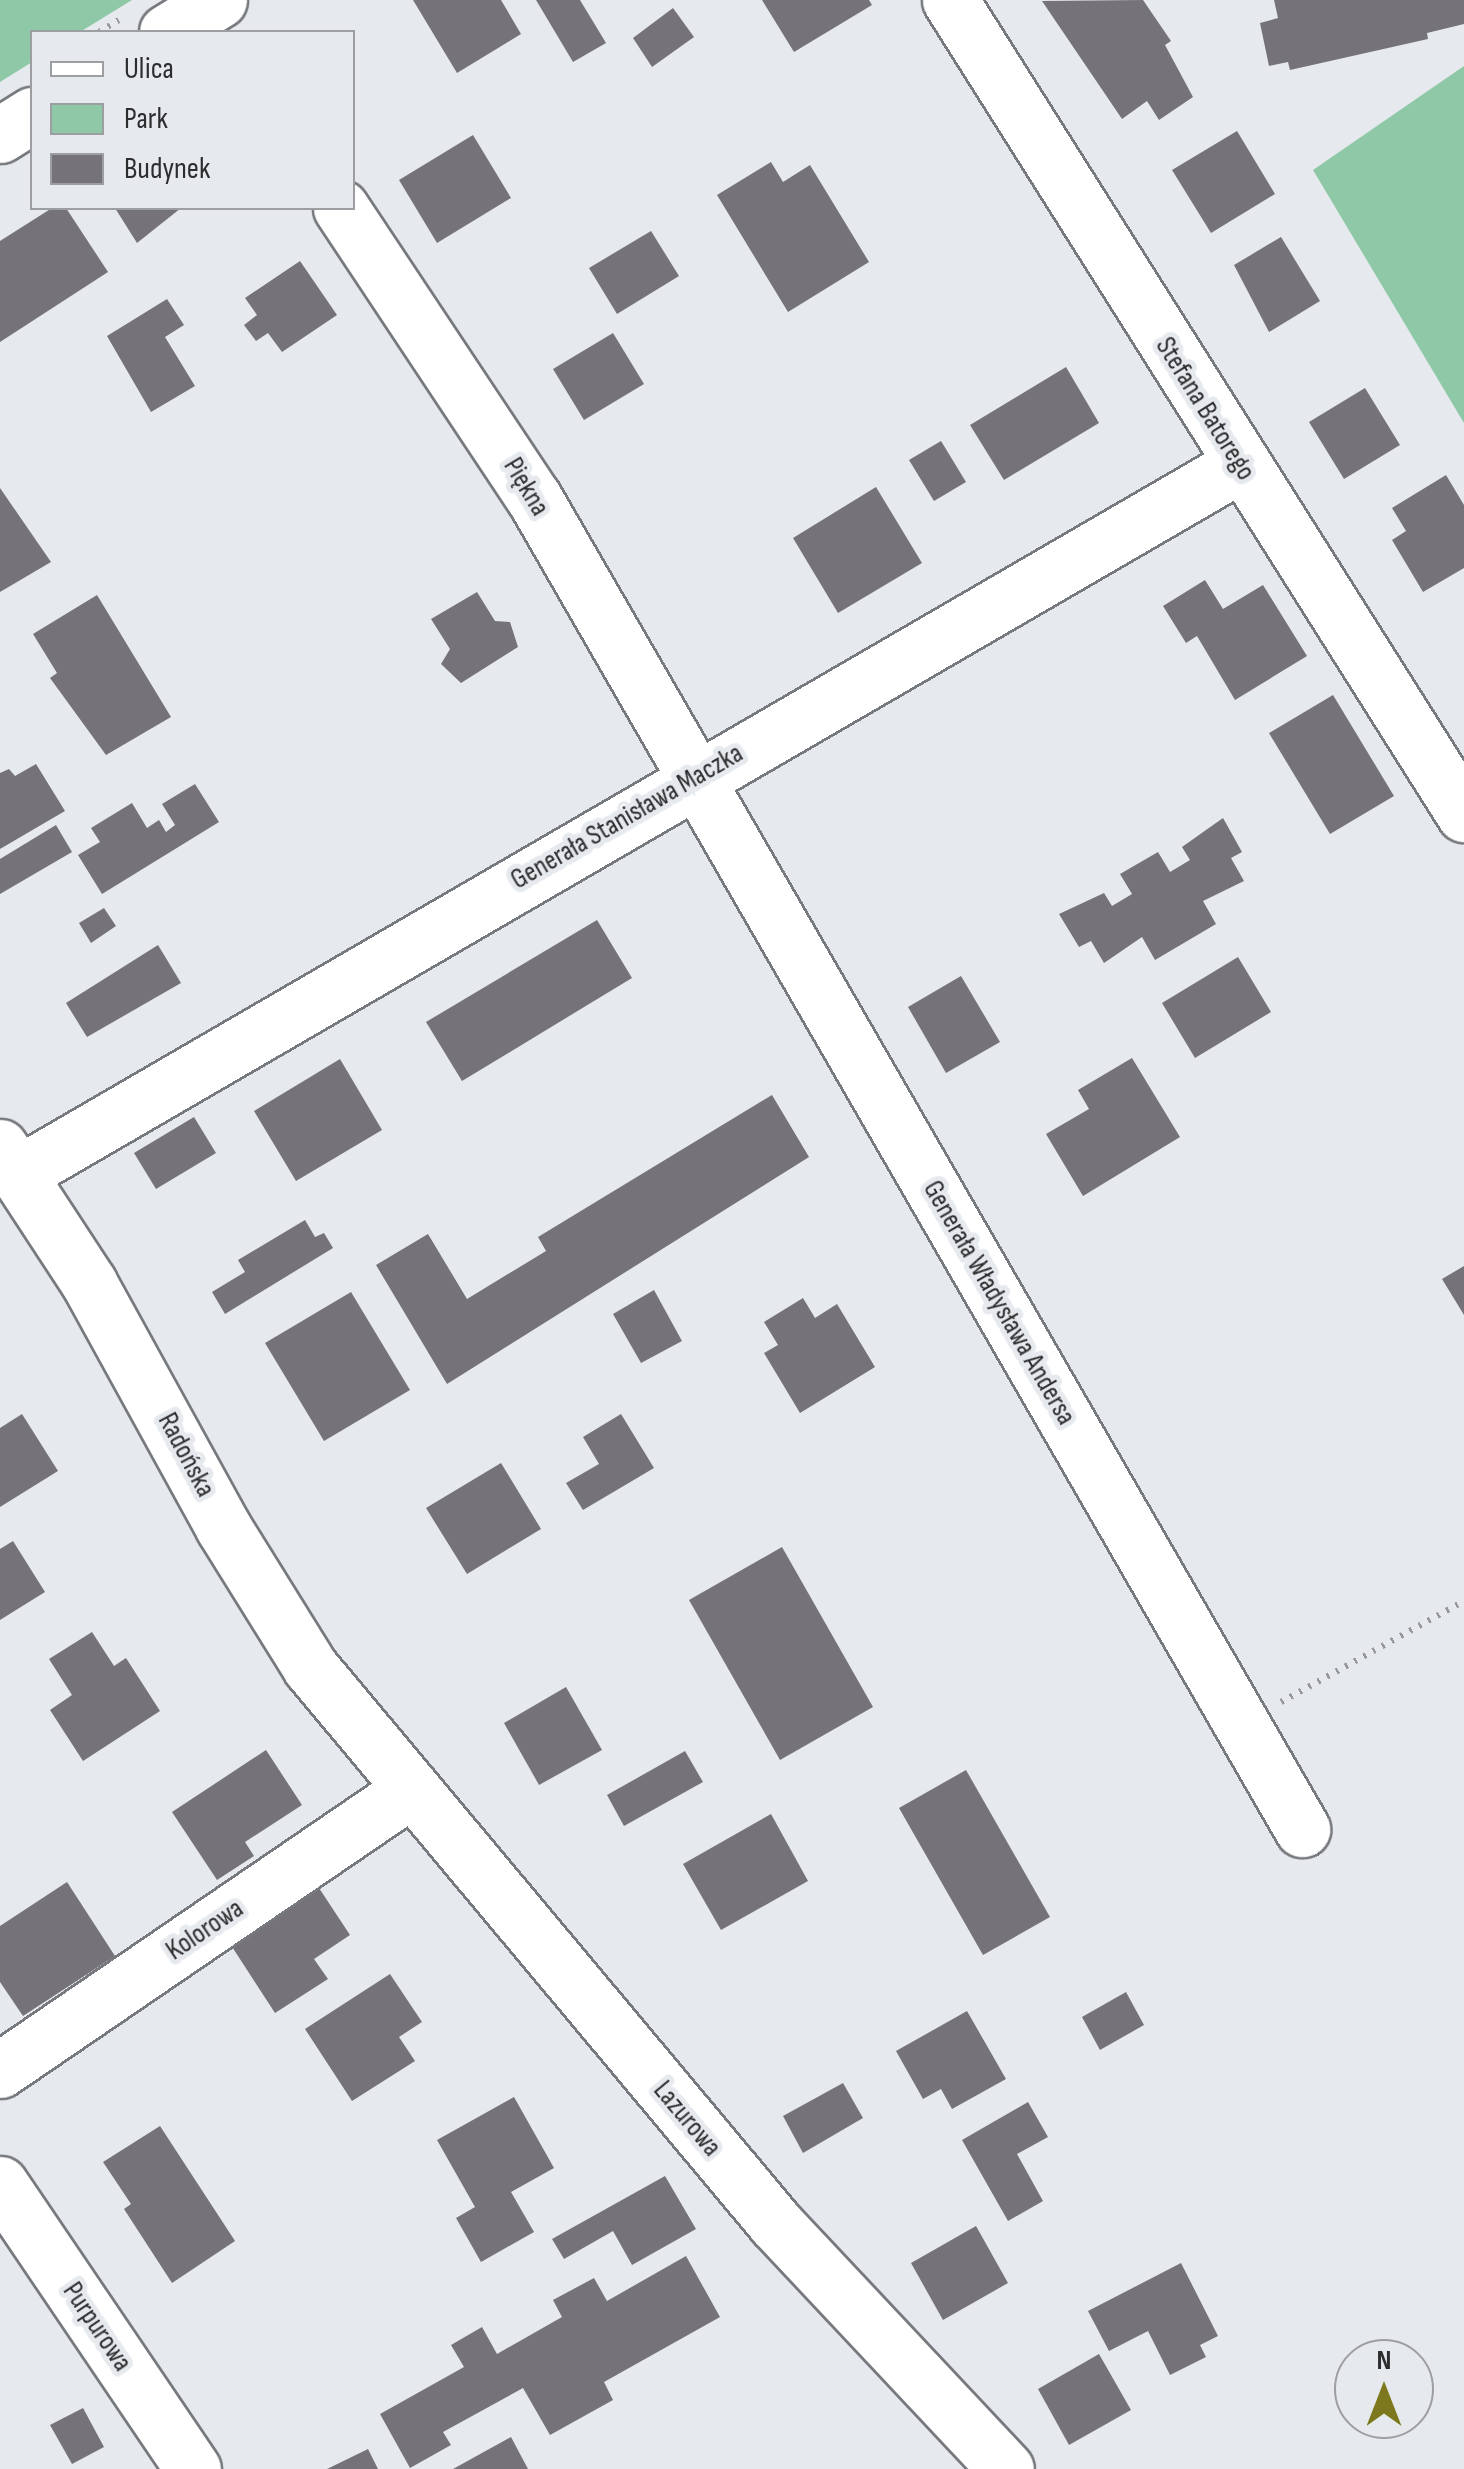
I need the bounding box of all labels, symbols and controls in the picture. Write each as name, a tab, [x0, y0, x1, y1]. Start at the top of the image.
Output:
legend	[30, 30, 355, 210]
text: Ulica	[124, 51, 174, 87]
text: Park	[124, 101, 168, 137]
text: Budynek	[124, 151, 210, 187]
street label: Stefana Batorego	[1148, 331, 1262, 487]
street label: Piękna	[496, 452, 556, 522]
street label: Generała Stanisława Maczka	[505, 737, 749, 897]
street label: Generała Władysława Andersa	[915, 1175, 1083, 1431]
street label: Radońska	[150, 1407, 222, 1503]
street label: Kolorowa	[160, 1892, 250, 1968]
street label: Lazurowa	[646, 2074, 728, 2164]
street label: Purpurowa	[55, 2276, 139, 2378]
north arrow	[1334, 2339, 1434, 2439]
text: N	[1377, 2344, 1391, 2377]

